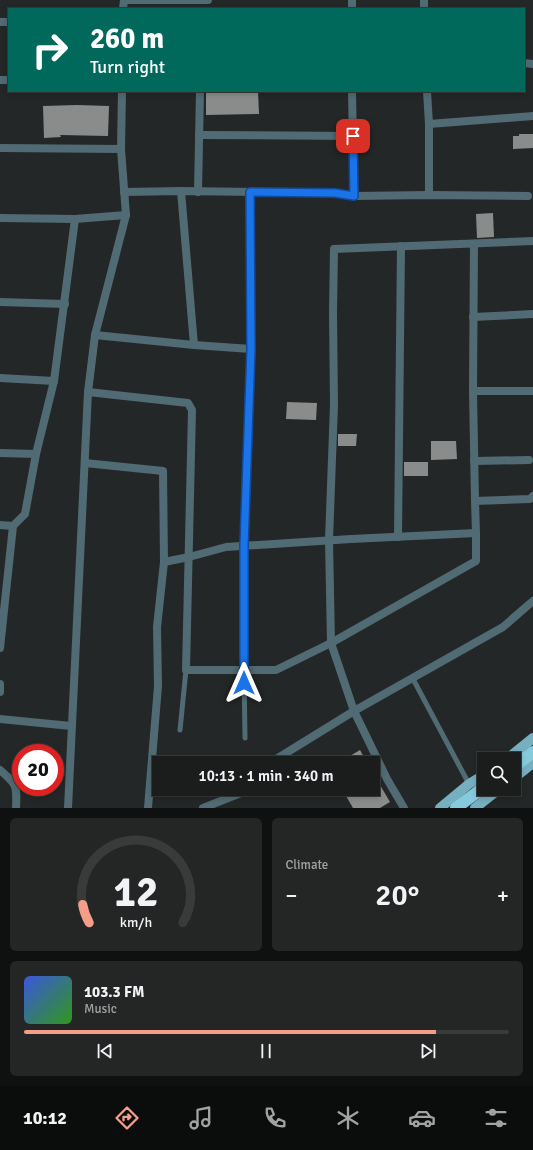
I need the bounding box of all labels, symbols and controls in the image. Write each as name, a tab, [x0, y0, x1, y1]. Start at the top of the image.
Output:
text: 260 m	[90, 22, 164, 56]
icon: right	[24, 24, 76, 76]
text: Turn right	[90, 56, 165, 78]
pin	[336, 119, 370, 153]
icon: arrive	[342, 125, 364, 147]
position arrow	[223, 662, 265, 704]
speed limit sign: 20	[12, 744, 64, 796]
map controls	[477, 752, 521, 796]
button: search	[477, 752, 521, 796]
text: 10:13 · 1 min · 340 m	[199, 767, 333, 785]
text: Climate	[286, 857, 328, 873]
text: 12	[113, 866, 158, 917]
text: 20°	[375, 877, 419, 914]
text: −	[286, 882, 297, 909]
text: +	[497, 882, 509, 909]
text: km/h	[120, 913, 152, 930]
text: 103.3 FM	[84, 983, 145, 1001]
text: Music	[84, 1001, 117, 1017]
icon: previous	[94, 1040, 116, 1062]
icon: pause	[255, 1040, 277, 1062]
icon: next	[417, 1040, 439, 1062]
icon: directions	[113, 1104, 141, 1132]
icon: music	[187, 1104, 215, 1132]
icon: phone	[261, 1104, 289, 1132]
icon: climate	[334, 1104, 362, 1132]
icon: car	[408, 1104, 436, 1132]
icon: filters	[482, 1104, 510, 1132]
text: 10:12	[23, 1107, 67, 1129]

